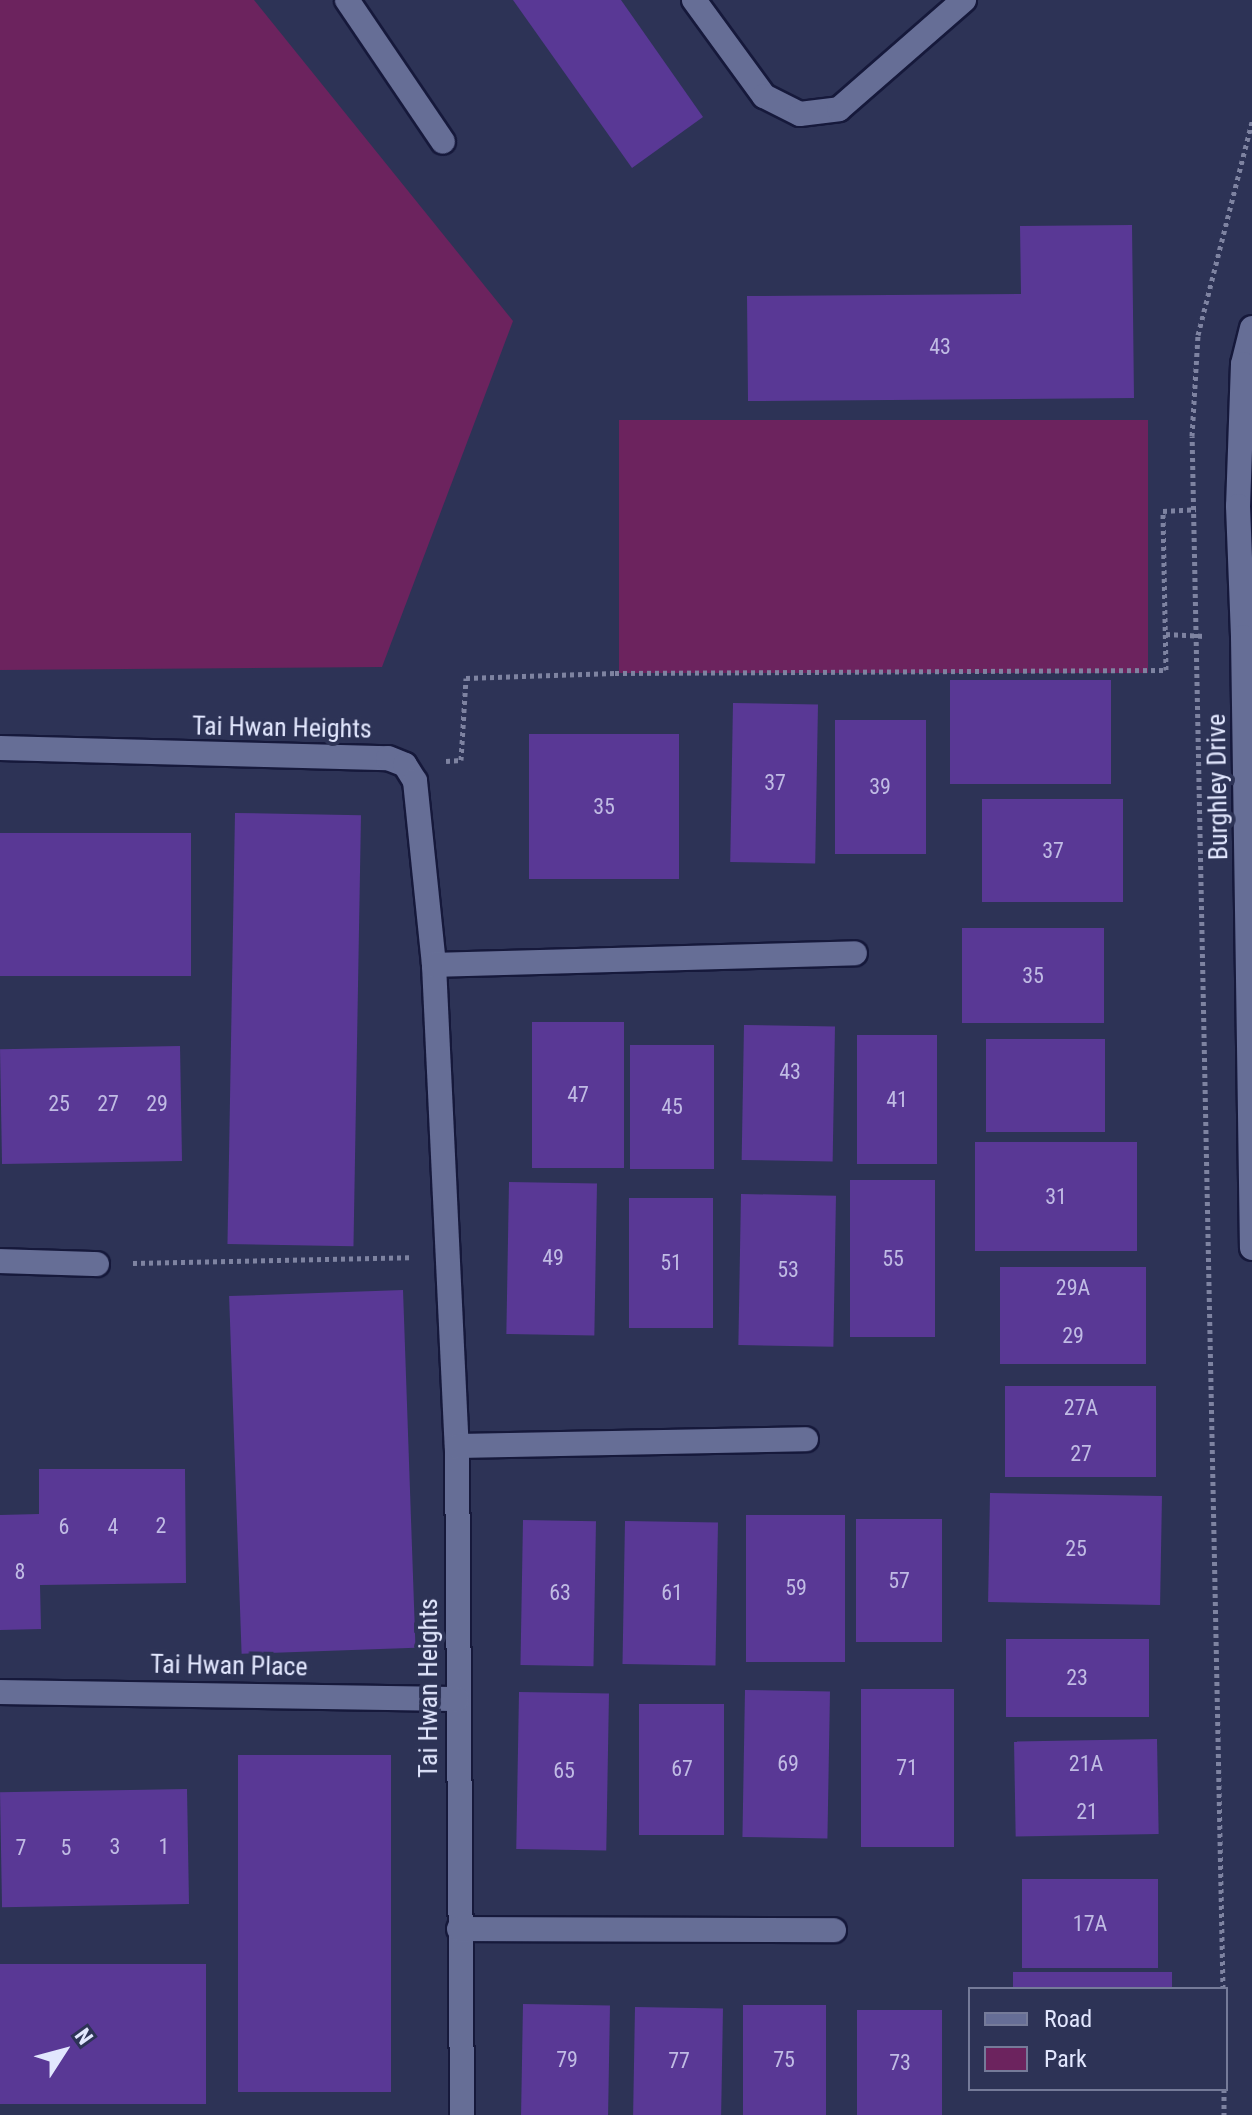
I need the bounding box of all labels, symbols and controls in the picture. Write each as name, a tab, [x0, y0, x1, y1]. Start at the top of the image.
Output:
house number: 43	[929, 334, 951, 360]
street label: Tai Hwan Heights	[192, 711, 372, 745]
street label: Burghley Drive	[1201, 713, 1235, 861]
house number: 37	[764, 770, 786, 796]
house number: 39	[869, 774, 891, 800]
house number: 35	[593, 794, 615, 820]
house number: 37	[1042, 838, 1064, 864]
house number: 35	[1022, 963, 1044, 989]
house number: 43	[779, 1059, 801, 1085]
house number: 47	[567, 1082, 589, 1108]
house number: 41	[886, 1087, 908, 1113]
house number: 25	[48, 1091, 70, 1117]
house number: 27	[97, 1091, 119, 1117]
house number: 29	[146, 1091, 168, 1117]
house number: 45	[661, 1094, 683, 1120]
house number: 31	[1045, 1184, 1067, 1210]
house number: 49	[542, 1245, 564, 1271]
house number: 55	[882, 1246, 904, 1272]
house number: 51	[660, 1250, 682, 1276]
house number: 53	[777, 1257, 799, 1283]
house number: 29A	[1056, 1275, 1090, 1301]
house number: 29	[1062, 1323, 1084, 1349]
house number: 27A	[1064, 1395, 1098, 1421]
house number: 27	[1070, 1441, 1092, 1467]
house number: 2	[156, 1513, 166, 1539]
house number: 6	[59, 1514, 69, 1540]
house number: 4	[108, 1514, 118, 1540]
house number: 25	[1065, 1536, 1087, 1562]
house number: 8	[15, 1559, 25, 1585]
house number: 57	[888, 1568, 910, 1594]
house number: 59	[785, 1575, 807, 1601]
house number: 63	[549, 1580, 571, 1606]
house number: 61	[661, 1580, 683, 1606]
street label: Tai Hwan Heights	[413, 1598, 445, 1778]
street label: Tai Hwan Place	[150, 1649, 308, 1683]
house number: 23	[1066, 1665, 1088, 1691]
house number: 69	[777, 1751, 799, 1777]
house number: 21A	[1069, 1751, 1103, 1777]
house number: 71	[896, 1755, 918, 1781]
house number: 67	[671, 1756, 693, 1782]
house number: 65	[553, 1758, 575, 1784]
house number: 21	[1076, 1799, 1098, 1825]
house number: 3	[110, 1834, 120, 1860]
house number: 1	[159, 1834, 169, 1860]
house number: 7	[16, 1835, 26, 1861]
house number: 5	[61, 1835, 71, 1861]
house number: 17A	[1073, 1911, 1107, 1937]
legend	[968, 1987, 1228, 2091]
text: Road	[1044, 2005, 1092, 2033]
north arrow	[24, 2011, 104, 2091]
text: N	[70, 2024, 98, 2049]
text: Park	[1044, 2045, 1087, 2073]
house number: 79	[556, 2047, 578, 2073]
house number: 75	[773, 2047, 795, 2073]
house number: 77	[668, 2048, 690, 2074]
house number: 73	[889, 2050, 911, 2076]

